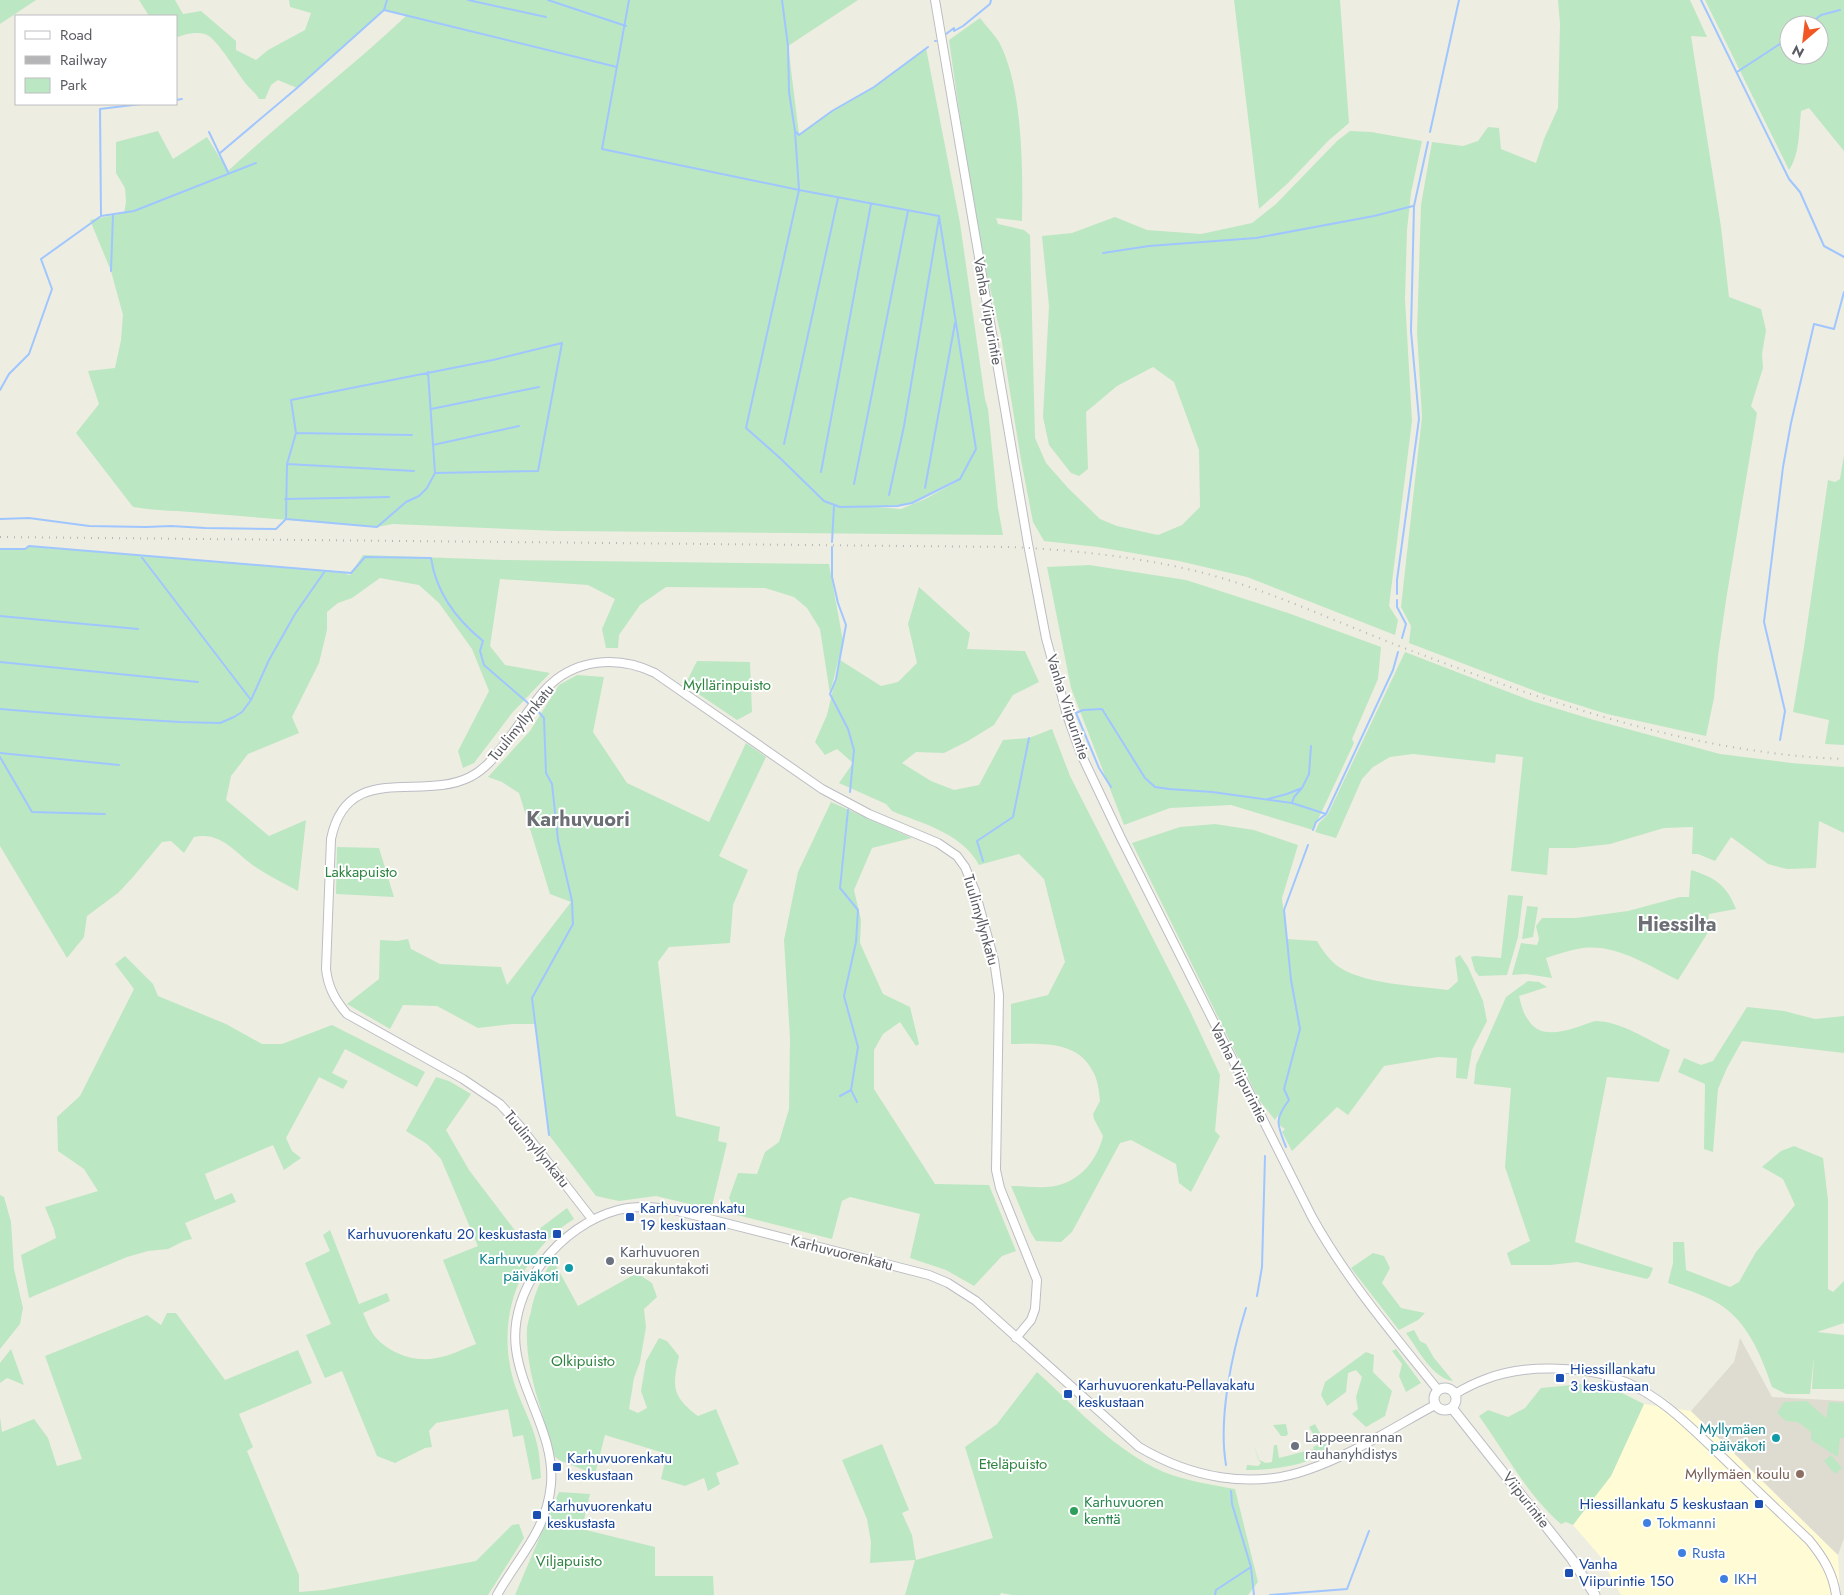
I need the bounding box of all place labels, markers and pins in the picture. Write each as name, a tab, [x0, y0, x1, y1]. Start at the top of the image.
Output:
place label: Karhuvuorenkatu 19 keskustaan	[640, 1197, 745, 1236]
marker: Karhuvuorenkatu 19 keskustaan	[624, 1211, 636, 1223]
place label: Karhuvuorenkatu 20 keskustasta	[347, 1223, 547, 1245]
marker: Karhuvuorenkatu 20 keskustasta	[551, 1228, 563, 1240]
place label: Karhuvuoren seurakuntakoti	[620, 1241, 709, 1280]
place label: Karhuvuoren päiväkoti	[479, 1248, 559, 1287]
marker: Karhuvuoren seurakuntakoti	[604, 1255, 616, 1267]
marker: Karhuvuoren päiväkoti	[563, 1262, 575, 1274]
place label: Hiessillankatu 3 keskustaan	[1570, 1358, 1656, 1397]
marker: Hiessillankatu 3 keskustaan	[1554, 1372, 1566, 1384]
place label: Karhuvuorenkatu-Pellavakatu keskustaan	[1078, 1374, 1255, 1413]
marker: Karhuvuorenkatu-Pellavakatu keskustaan	[1062, 1388, 1074, 1400]
place label: Myllymäen päiväkoti	[1699, 1418, 1766, 1457]
place label: Lappeenrannan rauhanyhdistys	[1305, 1426, 1403, 1465]
marker: Myllymäen päiväkoti	[1770, 1432, 1782, 1444]
marker: Lappeenrannan rauhanyhdistys	[1289, 1440, 1301, 1452]
place label: Karhuvuorenkatu keskustaan	[567, 1447, 672, 1486]
marker: Karhuvuorenkatu keskustaan	[551, 1461, 563, 1473]
place label: Myllymäen koulu	[1685, 1463, 1790, 1485]
marker: Myllymäen koulu	[1794, 1468, 1806, 1480]
place label: Karhuvuoren kenttä	[1084, 1491, 1164, 1530]
place label: Hiessillankatu 5 keskustaan	[1579, 1493, 1749, 1515]
place label: Karhuvuorenkatu keskustasta	[547, 1495, 652, 1534]
marker: Hiessillankatu 5 keskustaan	[1753, 1498, 1765, 1510]
marker: Karhuvuoren kenttä	[1068, 1505, 1080, 1517]
marker: Karhuvuorenkatu keskustasta	[531, 1509, 543, 1521]
place label: Tokmanni	[1657, 1512, 1716, 1534]
marker: Tokmanni	[1641, 1517, 1653, 1529]
place label: Rusta	[1692, 1542, 1725, 1564]
marker: Rusta	[1676, 1547, 1688, 1559]
place label: Vanha Viipurintie 150	[1579, 1553, 1674, 1592]
marker: Vanha Viipurintie 150	[1563, 1567, 1575, 1579]
place label: IKH	[1734, 1568, 1757, 1590]
marker: IKH	[1718, 1573, 1730, 1585]

